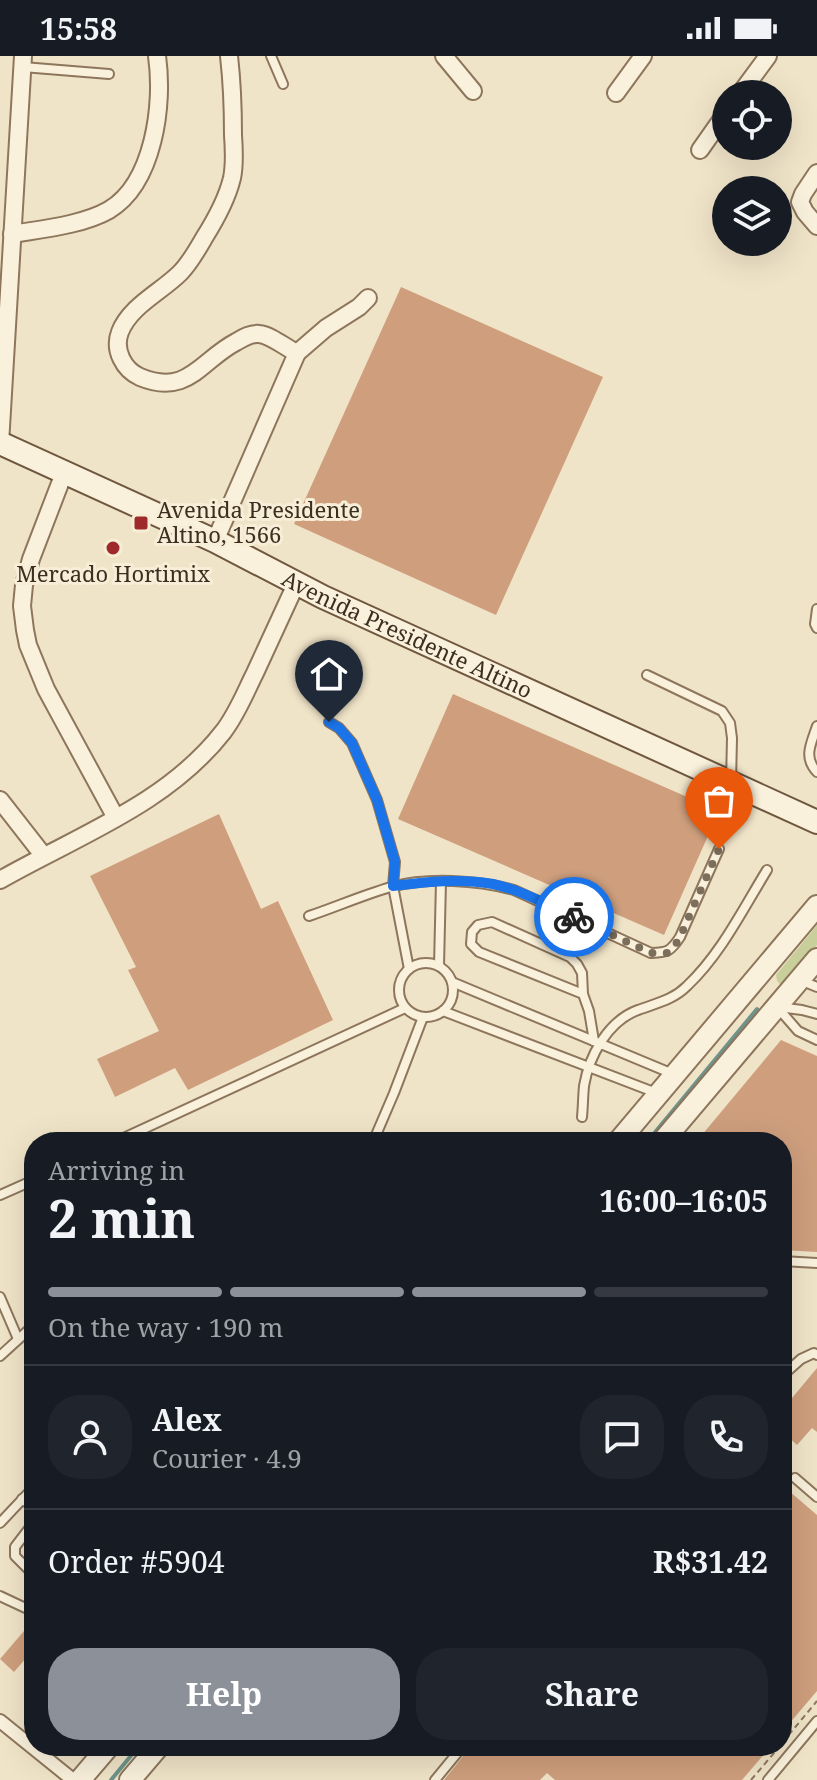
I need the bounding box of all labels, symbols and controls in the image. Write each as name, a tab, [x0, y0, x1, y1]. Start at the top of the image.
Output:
text: 15:58	[40, 8, 117, 49]
map controls	[712, 80, 792, 256]
button: locate	[712, 80, 792, 160]
button: layers	[712, 176, 792, 256]
place label: Avenida Presidente Altino, 1566	[157, 494, 360, 549]
marker: Avenida Presidente Altino, 1566	[132, 514, 150, 532]
marker: Mercado Hortimix	[104, 539, 122, 557]
place label: Mercado Hortimix	[16, 558, 210, 588]
street label: Avenida Presidente Altino	[277, 562, 538, 704]
pin	[295, 640, 363, 722]
icon: home	[307, 652, 351, 696]
pin	[685, 767, 753, 849]
icon: bag	[697, 779, 741, 823]
courier	[534, 877, 614, 957]
icon: bike	[552, 895, 596, 939]
text: Arriving in	[48, 1152, 185, 1188]
text: 16:00–16:05	[599, 1180, 768, 1221]
text: 2 min	[48, 1182, 195, 1253]
text: On the way · 190 m	[48, 1309, 283, 1345]
button: person	[48, 1395, 132, 1479]
button: chat	[580, 1395, 664, 1479]
button: phone	[684, 1395, 768, 1479]
text: Alex	[152, 1399, 222, 1440]
text: Courier · 4.9	[152, 1440, 302, 1476]
text: Order #5904	[48, 1541, 225, 1582]
text: R$31.42	[653, 1541, 768, 1582]
button: Help	[48, 1648, 400, 1740]
button: Share	[416, 1648, 768, 1740]

